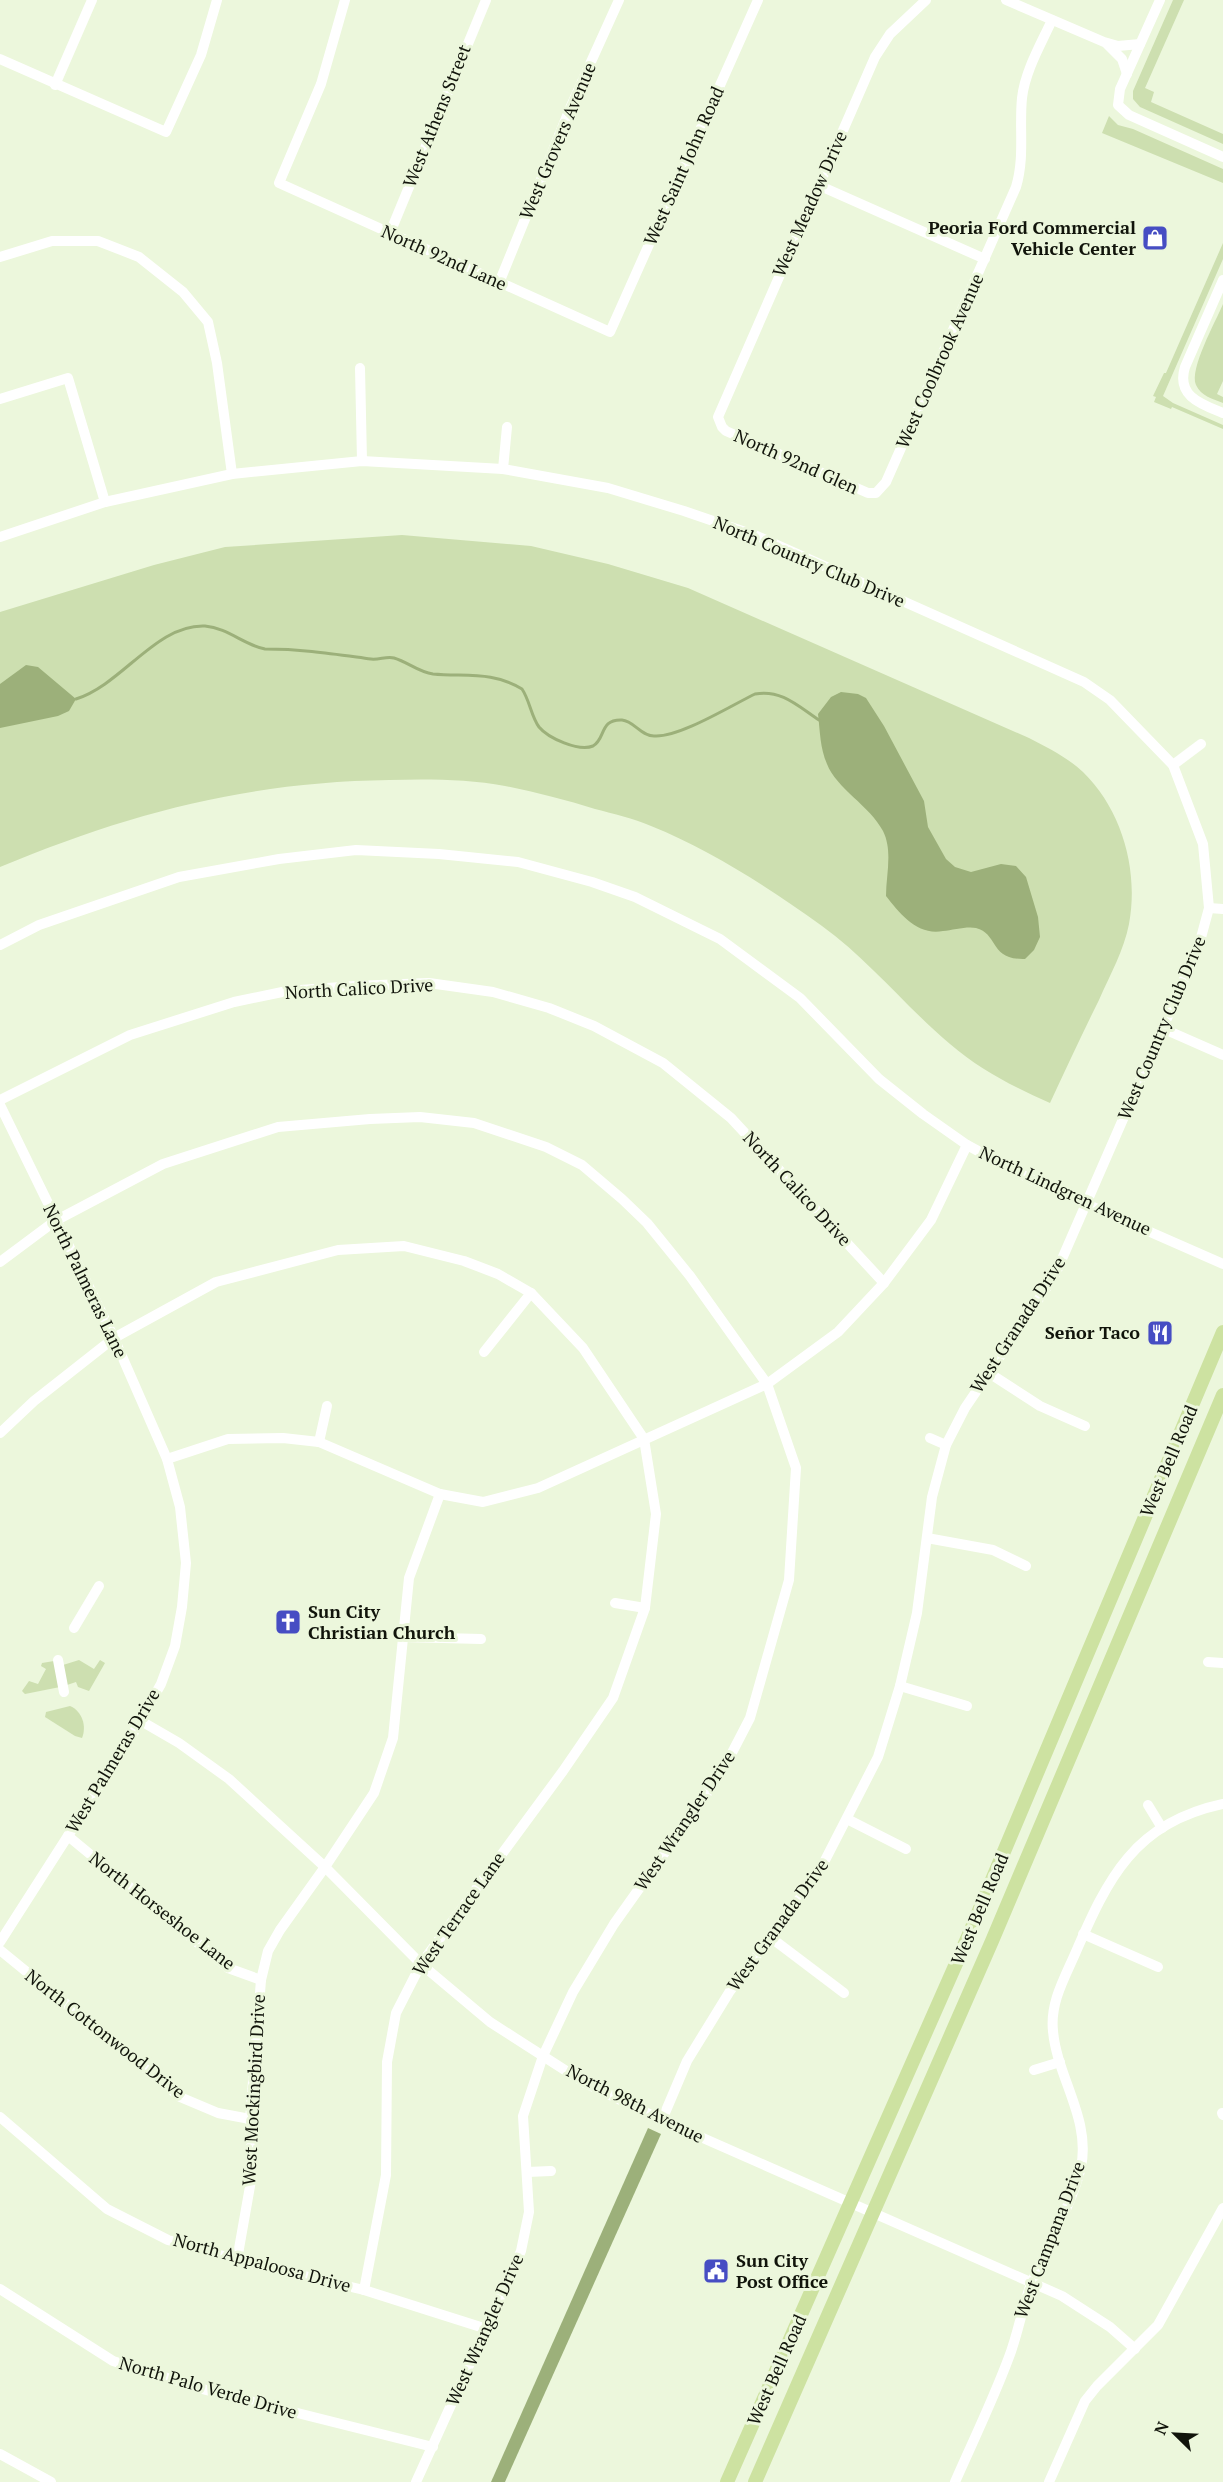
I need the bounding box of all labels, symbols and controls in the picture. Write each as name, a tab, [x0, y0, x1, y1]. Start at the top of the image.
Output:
street label: West Athens Street	[397, 40, 476, 190]
street label: West Grovers Avenue	[513, 59, 601, 223]
street label: West Saint John Road	[637, 82, 729, 249]
street label: West Meadow Drive	[766, 127, 852, 280]
place label: Peoria Ford Commercial Vehicle Center	[928, 215, 1136, 260]
street label: North 92nd Lane	[378, 219, 511, 295]
shop icon: Peoria Ford Commercial Vehicle Center	[1140, 223, 1170, 253]
street label: West Coolbrook Avenue	[890, 269, 988, 452]
street label: North 92nd Glen	[731, 423, 863, 499]
street label: North Country Club Drive	[710, 510, 909, 612]
street label: West Country Club Drive	[1111, 932, 1211, 1123]
street label: North Calico Drive	[284, 972, 434, 1004]
street label: North Calico Drive	[738, 1126, 857, 1251]
street label: North Lindgren Avenue	[976, 1140, 1155, 1240]
street label: North Palmeras Lane	[38, 1200, 134, 1361]
street label: West Granada Drive	[964, 1252, 1070, 1397]
restaurant icon: Señor Taco	[1145, 1318, 1175, 1348]
place label: Señor Taco	[1045, 1320, 1140, 1344]
street label: West Bell Road	[1134, 1401, 1202, 1520]
place label: Sun City Christian Church	[308, 1599, 456, 1644]
church icon: Sun City Christian Church	[273, 1607, 303, 1637]
street label: West Palmeras Drive	[60, 1684, 165, 1837]
street label: West Wrangler Drive	[628, 1746, 740, 1895]
street label: North Horseshoe Lane	[85, 1846, 241, 1975]
street label: West Terrace Lane	[407, 1847, 510, 1980]
street label: West Bell Road	[945, 1849, 1013, 1968]
street label: West Granada Drive	[721, 1853, 833, 1995]
street label: North Cottonwood Drive	[21, 1963, 190, 2103]
street label: West Mockingbird Drive	[236, 1994, 270, 2186]
street label: North 98th Avenue	[563, 2058, 708, 2148]
street label: West Campana Drive	[1008, 2158, 1090, 2321]
street label: North Appaloosa Drive	[171, 2227, 354, 2297]
place label: Sun City Post Office	[736, 2248, 828, 2293]
street label: West Wrangler Drive	[440, 2250, 528, 2409]
public building icon: Sun City Post Office	[701, 2256, 731, 2286]
street label: West Bell Road	[741, 2310, 811, 2429]
street label: North Palo Verde Drive	[117, 2350, 300, 2424]
north arrow	[1145, 2404, 1205, 2464]
text: N	[1149, 2418, 1174, 2438]

